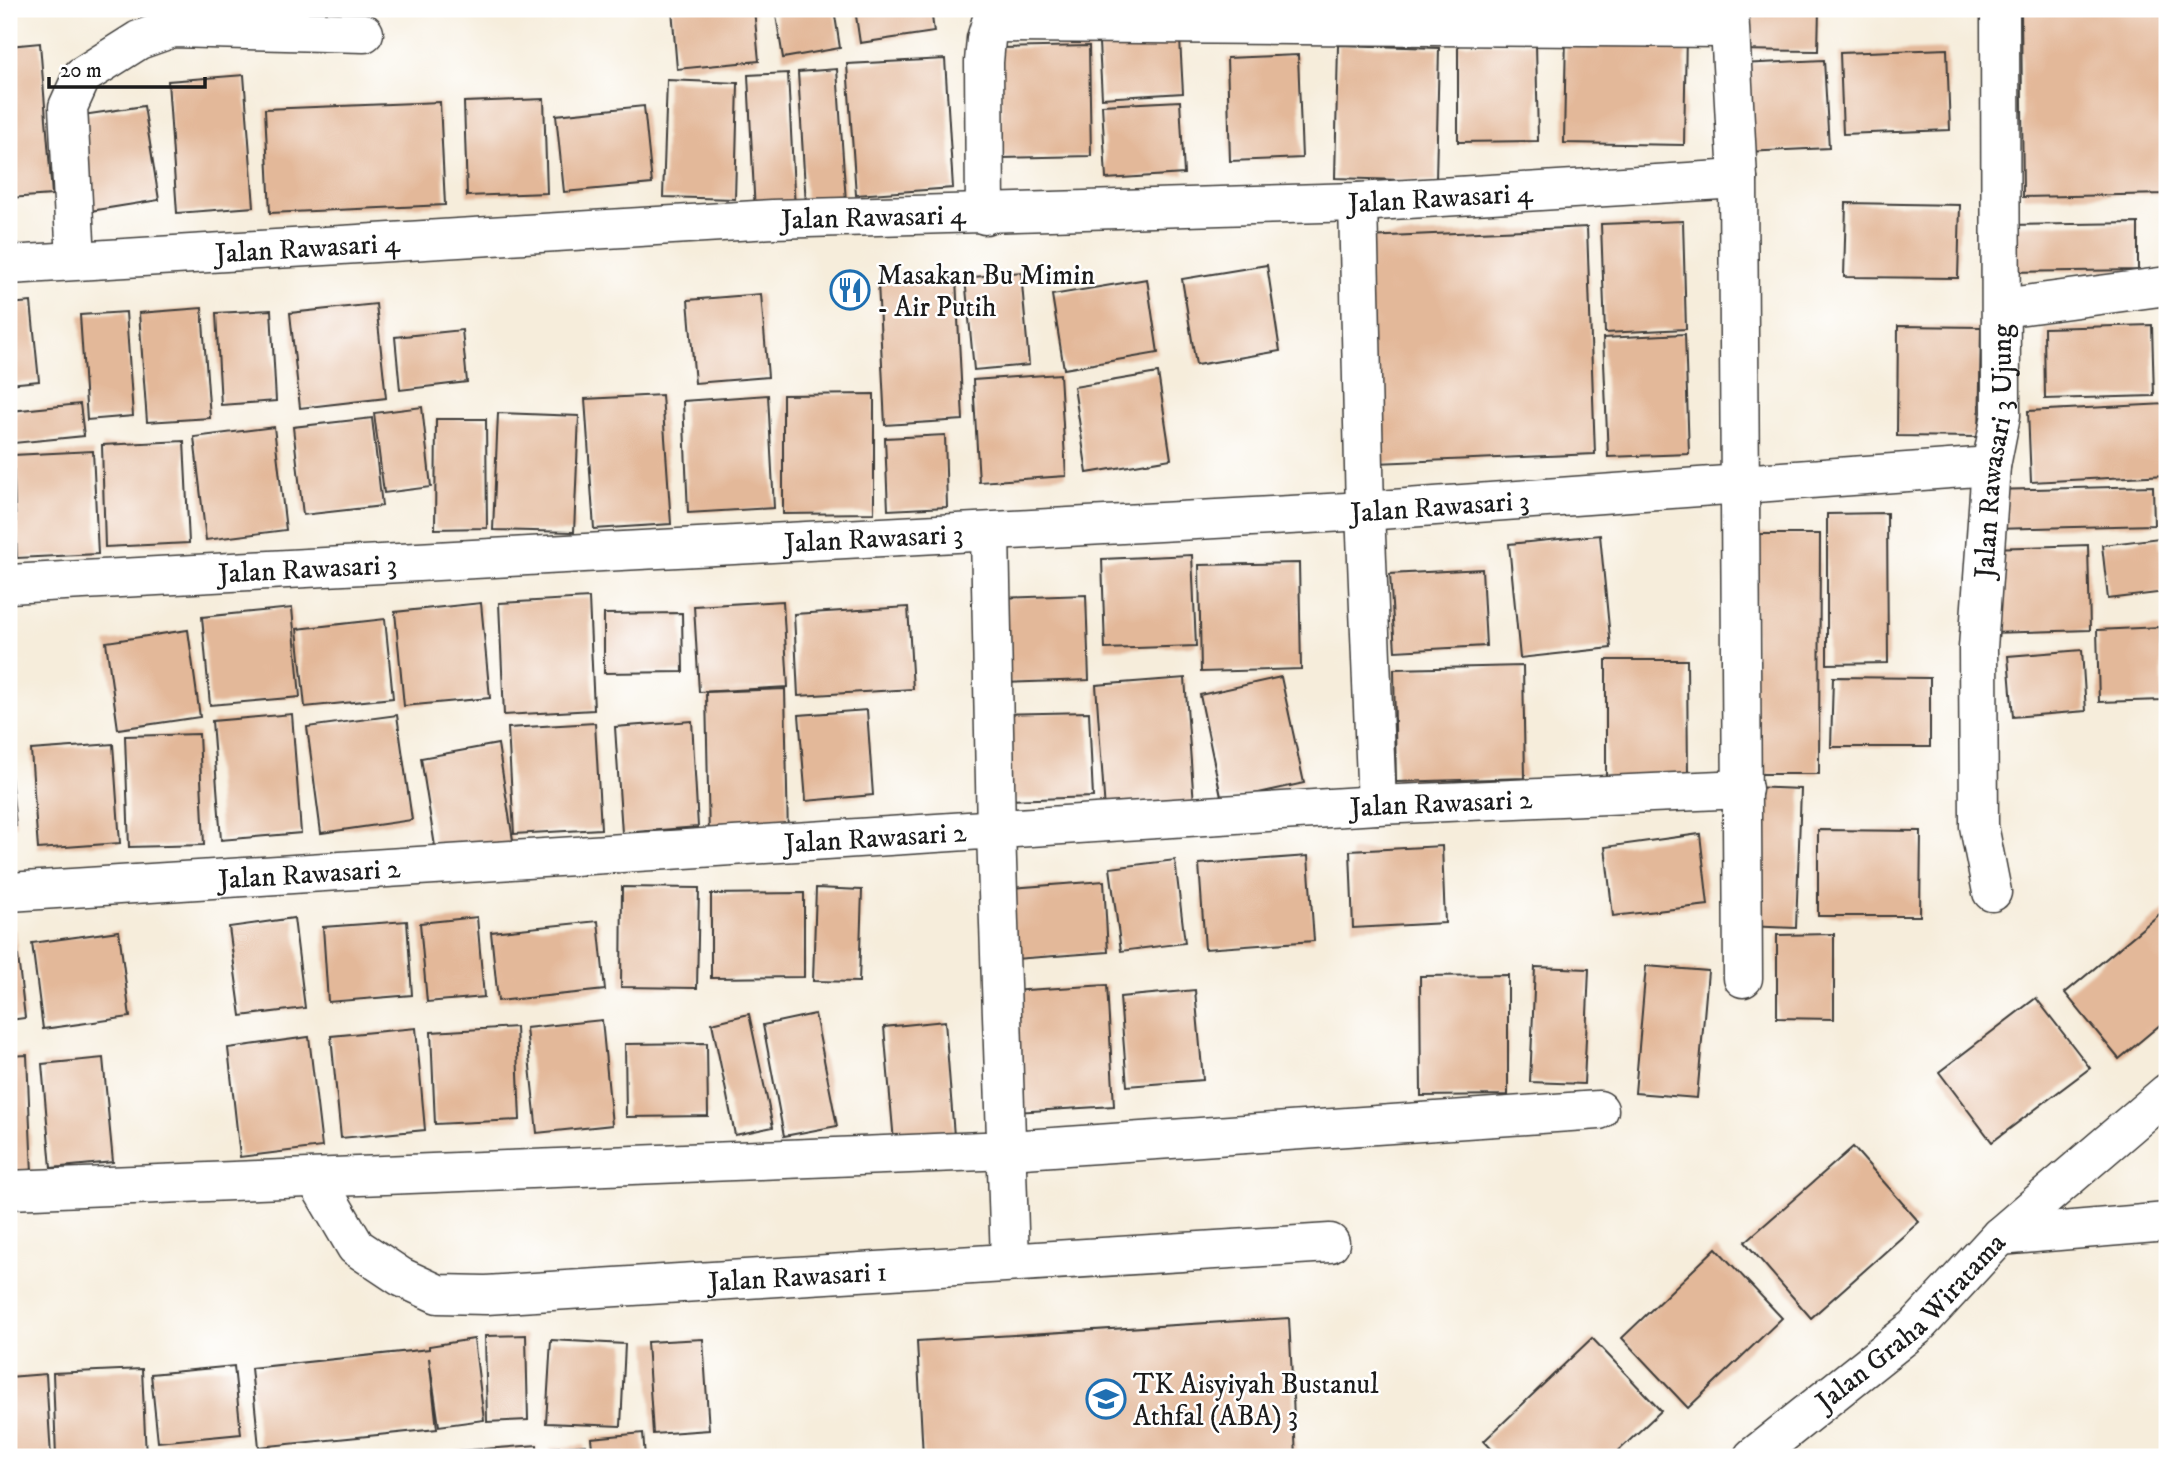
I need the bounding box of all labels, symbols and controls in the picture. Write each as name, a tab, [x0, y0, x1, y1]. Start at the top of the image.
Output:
scale bar	[49, 46, 205, 90]
text: 20 m	[60, 58, 102, 84]
street label: Jalan Rawasari 4	[1345, 175, 1534, 221]
street label: Jalan Rawasari 4	[778, 197, 967, 238]
street label: Jalan Rawasari 4	[211, 225, 402, 272]
place label: Masakan Bu Mimin - Air Putih	[877, 258, 1095, 325]
restaurant icon: Masakan Bu Mimin - Air Putih	[829, 269, 871, 311]
street label: Jalan Rawasari 3 Ujung	[1967, 324, 2020, 582]
street label: Jalan Rawasari 3	[1347, 483, 1531, 531]
street label: Jalan Rawasari 3	[780, 517, 964, 561]
street label: Jalan Rawasari 3	[214, 547, 398, 592]
street label: Jalan Rawasari 2	[1346, 782, 1533, 826]
street label: Jalan Rawasari 2	[780, 815, 968, 862]
street label: Jalan Rawasari 2	[214, 851, 402, 898]
street label: Jalan Graha Wiratama	[1807, 1226, 2013, 1421]
street label: Jalan Rawasari 1	[704, 1254, 888, 1300]
place label: TK Aisyiyah Bustanul Athfal (ABA) 3	[1133, 1367, 1379, 1434]
school or university icon: TK Aisyiyah Bustanul Athfal (ABA) 3	[1085, 1378, 1127, 1420]

